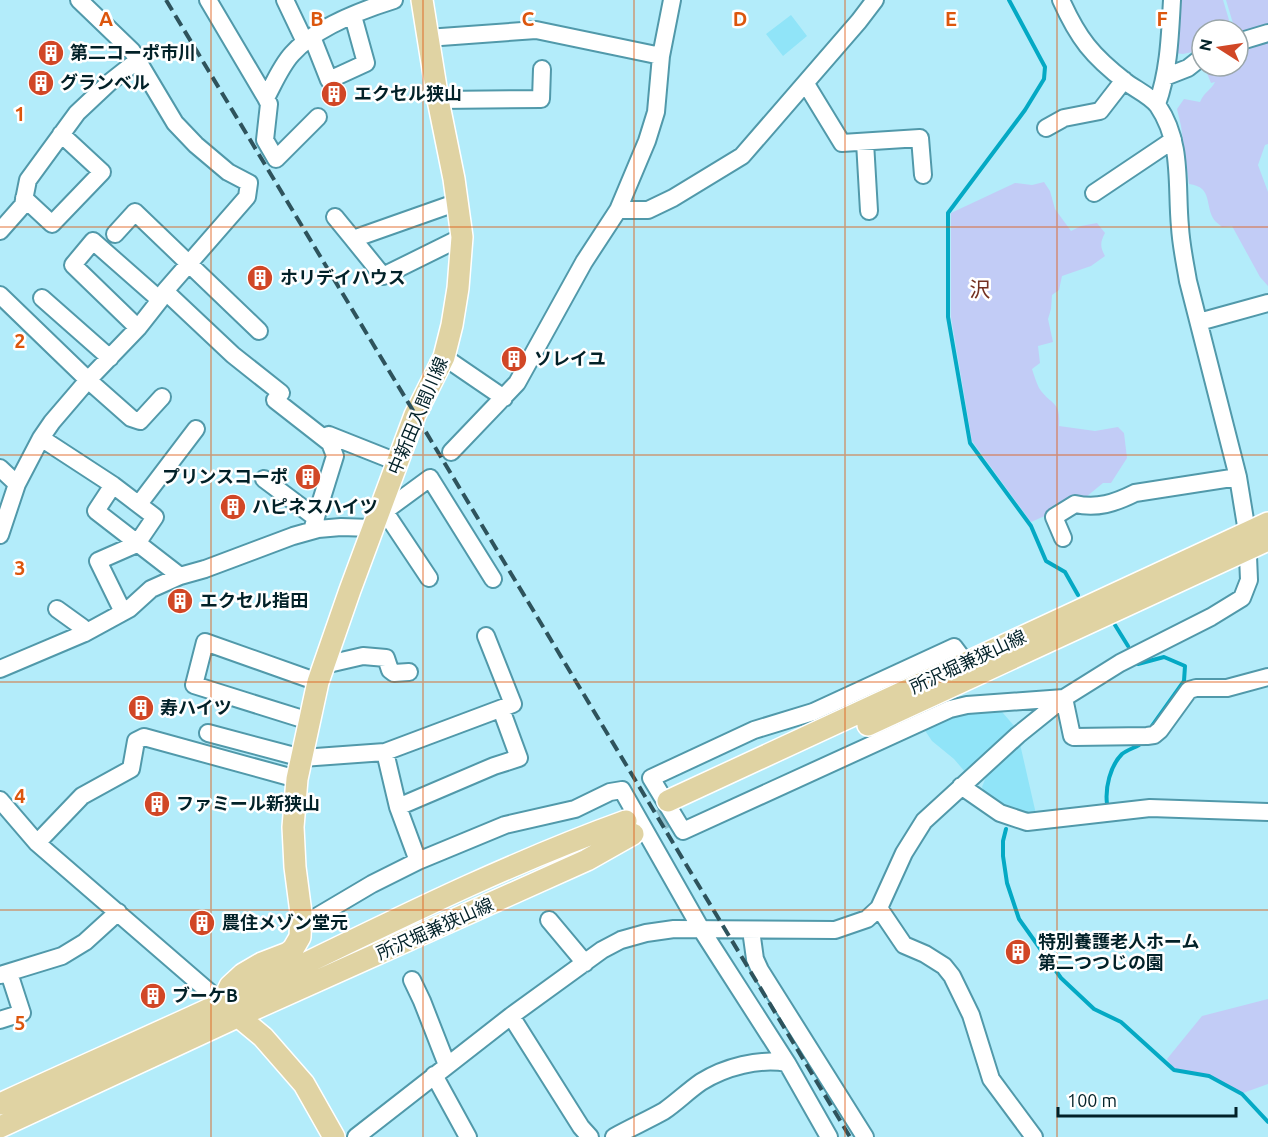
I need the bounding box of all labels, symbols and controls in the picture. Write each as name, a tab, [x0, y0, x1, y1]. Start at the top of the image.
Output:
text: A	[99, 7, 113, 30]
text: B	[310, 7, 324, 30]
text: C	[522, 7, 535, 30]
text: D	[733, 7, 747, 30]
text: E	[945, 7, 957, 30]
text: F	[1156, 7, 1168, 30]
north arrow	[1190, 18, 1250, 78]
text: N	[1195, 37, 1215, 53]
building icon: 第二コーポ市川	[36, 38, 66, 68]
place label: 第二コーポ市川	[70, 42, 196, 62]
building icon: グランベル	[26, 68, 56, 98]
place label: グランベル	[60, 72, 150, 92]
building icon: エクセル狭山	[319, 79, 349, 109]
place label: エクセル狭山	[354, 83, 462, 103]
text: 1	[14, 102, 26, 125]
building icon: ホリデイハウス	[245, 263, 275, 293]
place label: ホリデイハウス	[280, 267, 406, 287]
district label: 沢	[970, 277, 991, 301]
text: 2	[14, 329, 26, 352]
building icon: ソレイユ	[499, 344, 529, 374]
place label: ソレイユ	[534, 348, 606, 368]
street label: 中新田入間川線	[383, 354, 451, 478]
building icon: プリンスコーポ	[293, 462, 323, 492]
place label: プリンスコーポ	[162, 466, 288, 486]
building icon: ハピネスハイツ	[218, 492, 248, 522]
place label: ハピネスハイツ	[252, 496, 378, 516]
text: 3	[14, 556, 26, 579]
building icon: エクセル指田	[165, 586, 195, 616]
place label: エクセル指田	[200, 590, 308, 610]
street label: 所沢堀兼狭山線	[906, 625, 1029, 697]
building icon: 寿ハイツ	[126, 693, 156, 723]
place label: 寿ハイツ	[160, 697, 232, 717]
text: 4	[14, 784, 26, 807]
building icon: ファミール新狭山	[142, 789, 172, 819]
place label: ファミール新狭山	[176, 793, 320, 813]
street label: 所沢堀兼狭山線	[373, 893, 496, 963]
building icon: 農住メゾン堂元	[187, 908, 217, 938]
place label: 農住メゾン堂元	[222, 912, 348, 932]
place label: 特別養護老人ホーム 第二つつじの園	[1038, 931, 1199, 972]
building icon: 特別養護老人ホーム 第二つつじの園	[1003, 937, 1033, 967]
building icon: ブーケB	[138, 981, 168, 1011]
place label: ブーケB	[172, 985, 238, 1005]
text: 5	[14, 1011, 26, 1034]
scale bar	[1058, 1080, 1236, 1118]
text: 100 m	[1067, 1090, 1117, 1110]

